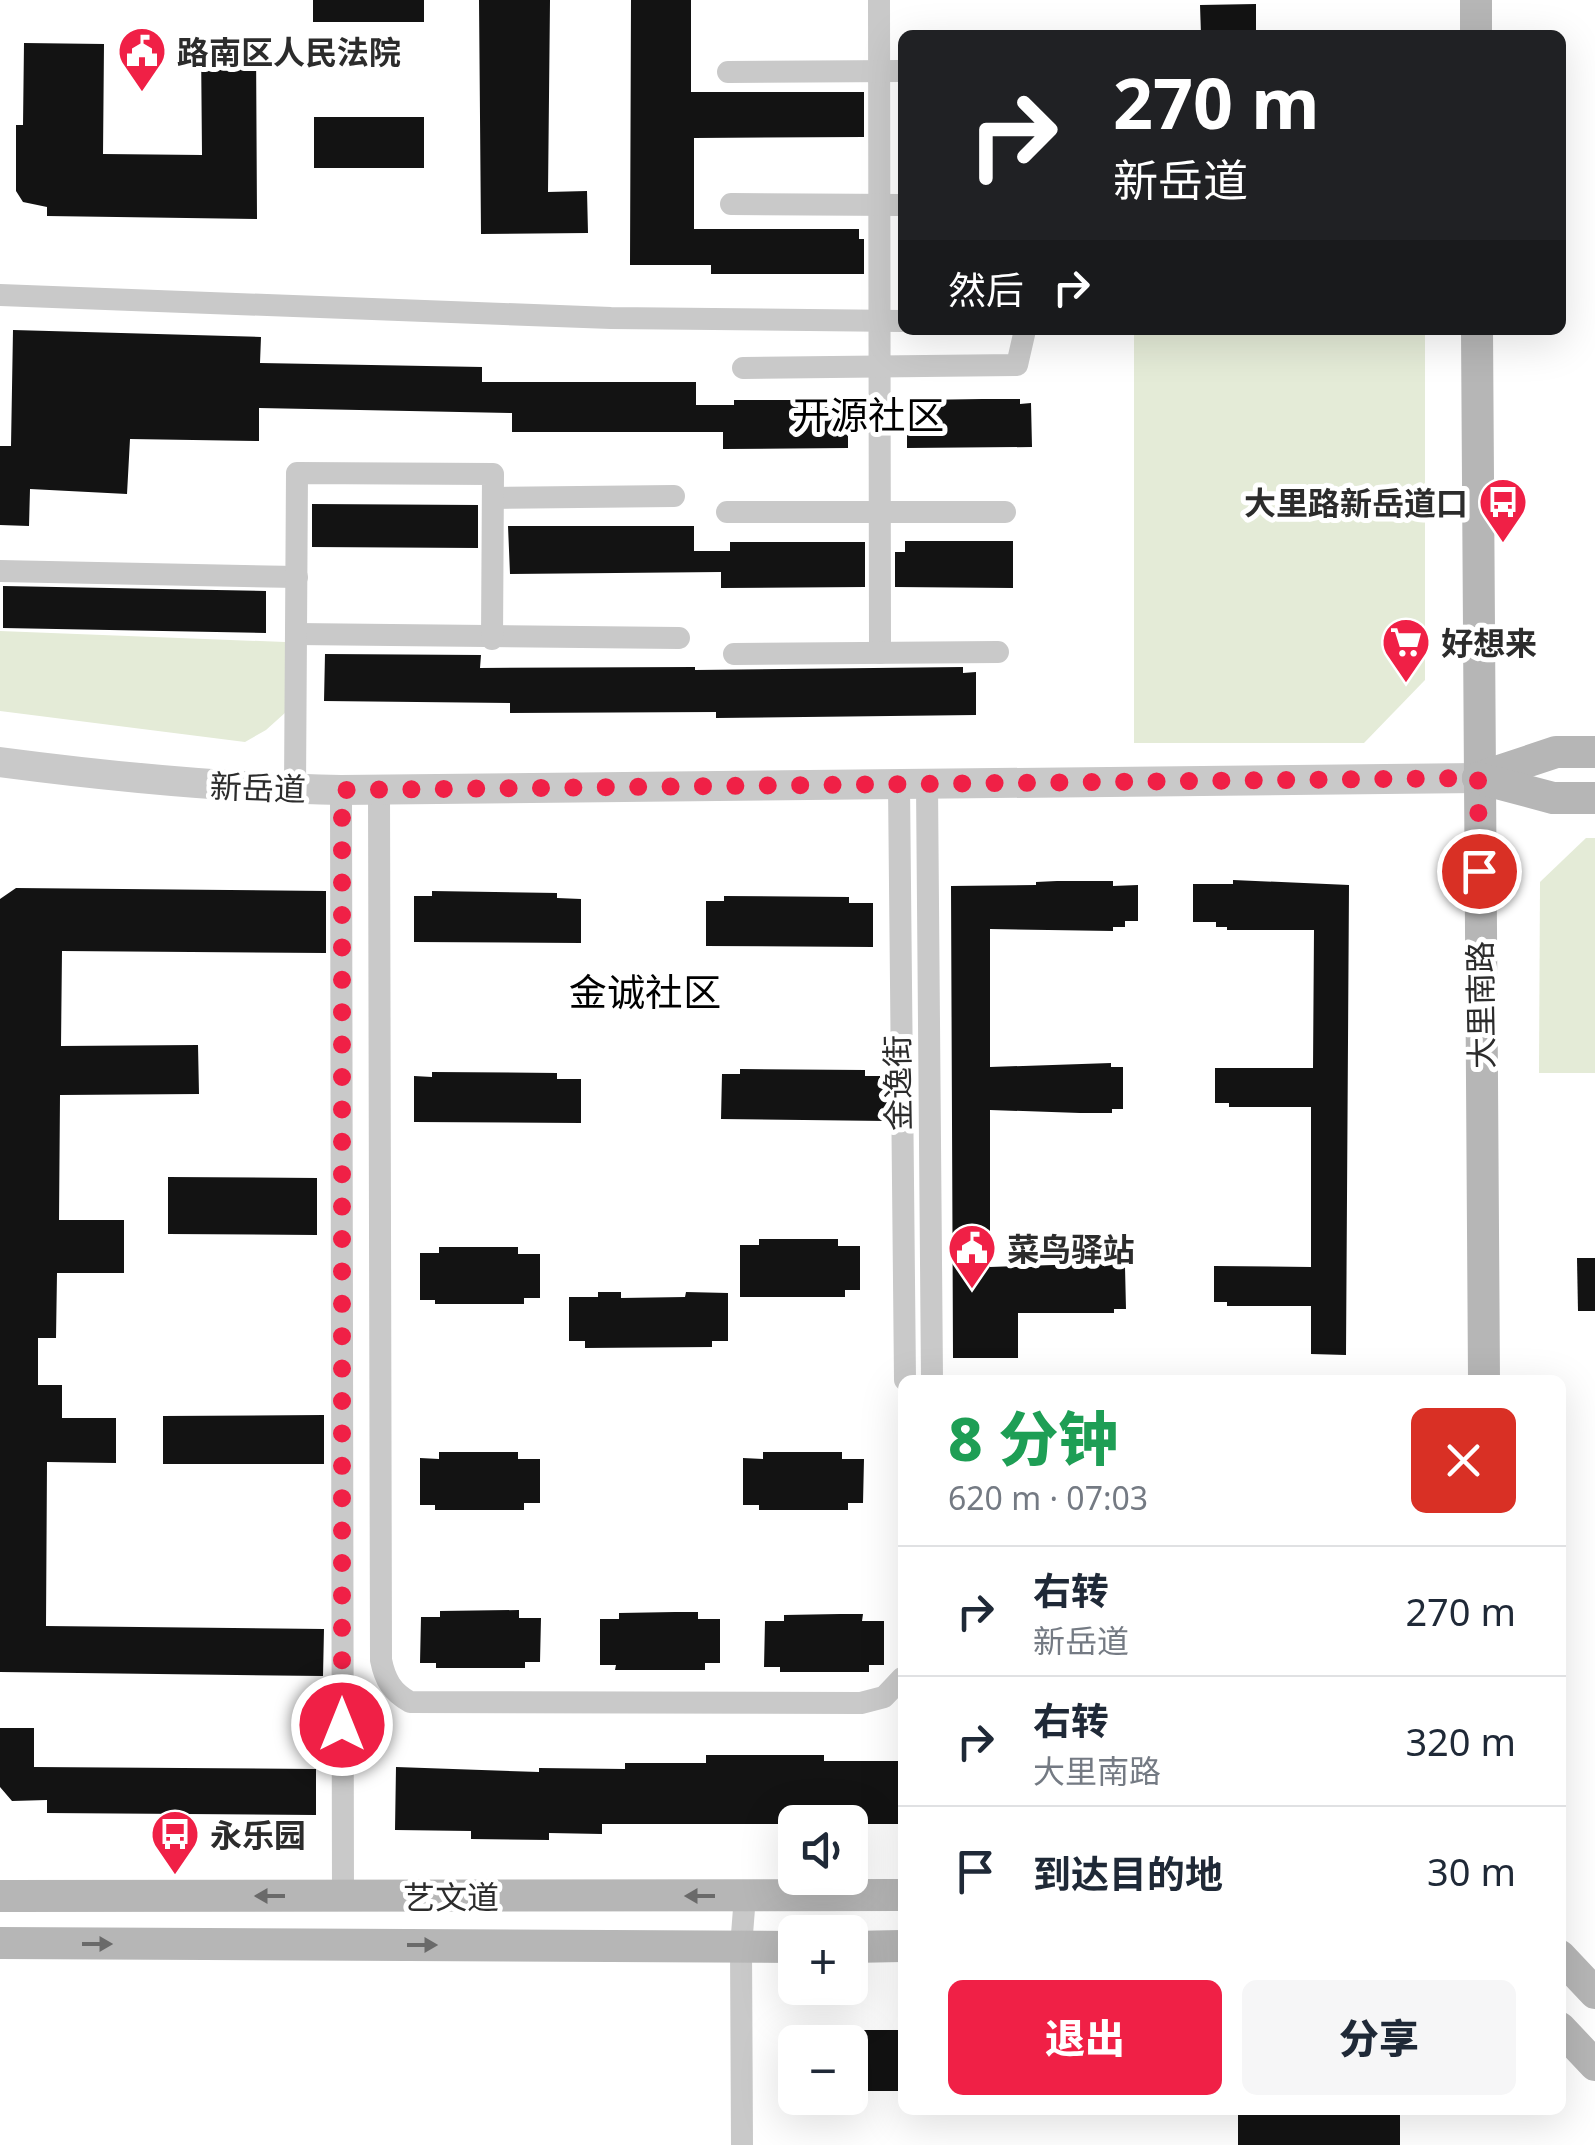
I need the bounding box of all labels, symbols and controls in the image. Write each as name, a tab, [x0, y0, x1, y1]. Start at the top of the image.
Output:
public building icon: 路南区人民法院	[116, 25, 168, 93]
place label: 路南区人民法院	[177, 30, 401, 73]
text: 270 m	[1113, 54, 1320, 150]
icon: right	[948, 70, 1078, 200]
text: 新岳道	[1113, 149, 1248, 210]
icon: right	[1044, 260, 1099, 315]
text: 然后	[948, 263, 1024, 315]
district label: 开源社区	[792, 388, 944, 440]
bus stop icon: 大里路新岳道口	[1477, 476, 1529, 544]
place label: 大里路新岳道口	[1244, 481, 1468, 524]
supermarket icon: 好想来	[1380, 616, 1432, 684]
place label: 好想来	[1441, 621, 1537, 664]
street label: 新岳道	[209, 764, 307, 810]
pin	[1437, 829, 1522, 914]
icon: arrive	[1452, 844, 1507, 899]
street label: 大里南路	[1457, 941, 1503, 1069]
district label: 金诚社区	[569, 965, 721, 1017]
street label: 金逸街	[875, 1035, 919, 1131]
public building icon: 菜鸟驿站	[946, 1222, 998, 1290]
place label: 菜鸟驿站	[1007, 1227, 1135, 1270]
text: 8 分钟	[948, 1397, 1118, 1479]
button: close	[1411, 1408, 1516, 1513]
text: 620 m · 07:03	[948, 1476, 1148, 1519]
text: 右转	[1033, 1564, 1109, 1616]
icon: right	[948, 1584, 1003, 1639]
text: 270 m	[1405, 1585, 1516, 1637]
text: 新岳道	[1033, 1619, 1129, 1662]
position arrow	[290, 1673, 394, 1777]
text: 右转	[1033, 1694, 1109, 1746]
icon: right	[948, 1714, 1003, 1769]
text: 320 m	[1405, 1715, 1516, 1767]
text: 大里南路	[1033, 1749, 1161, 1792]
map controls	[778, 1805, 868, 2115]
button: sound	[778, 1805, 868, 1895]
bus stop icon: 永乐园	[149, 1808, 201, 1876]
place label: 永乐园	[210, 1813, 306, 1856]
icon: arrive	[948, 1844, 1003, 1899]
text: 30 m	[1427, 1845, 1516, 1897]
text: 到达目的地	[1033, 1847, 1223, 1899]
street label: 艺文道	[403, 1875, 499, 1918]
one-way arrow	[254, 1888, 286, 1904]
one-way arrow	[684, 1888, 716, 1904]
button: +	[778, 1915, 868, 2005]
one-way arrow	[82, 1936, 114, 1952]
one-way arrow	[407, 1937, 439, 1953]
button: 退出	[948, 1980, 1222, 2095]
button: 分享	[1242, 1980, 1516, 2095]
button: −	[778, 2025, 868, 2115]

